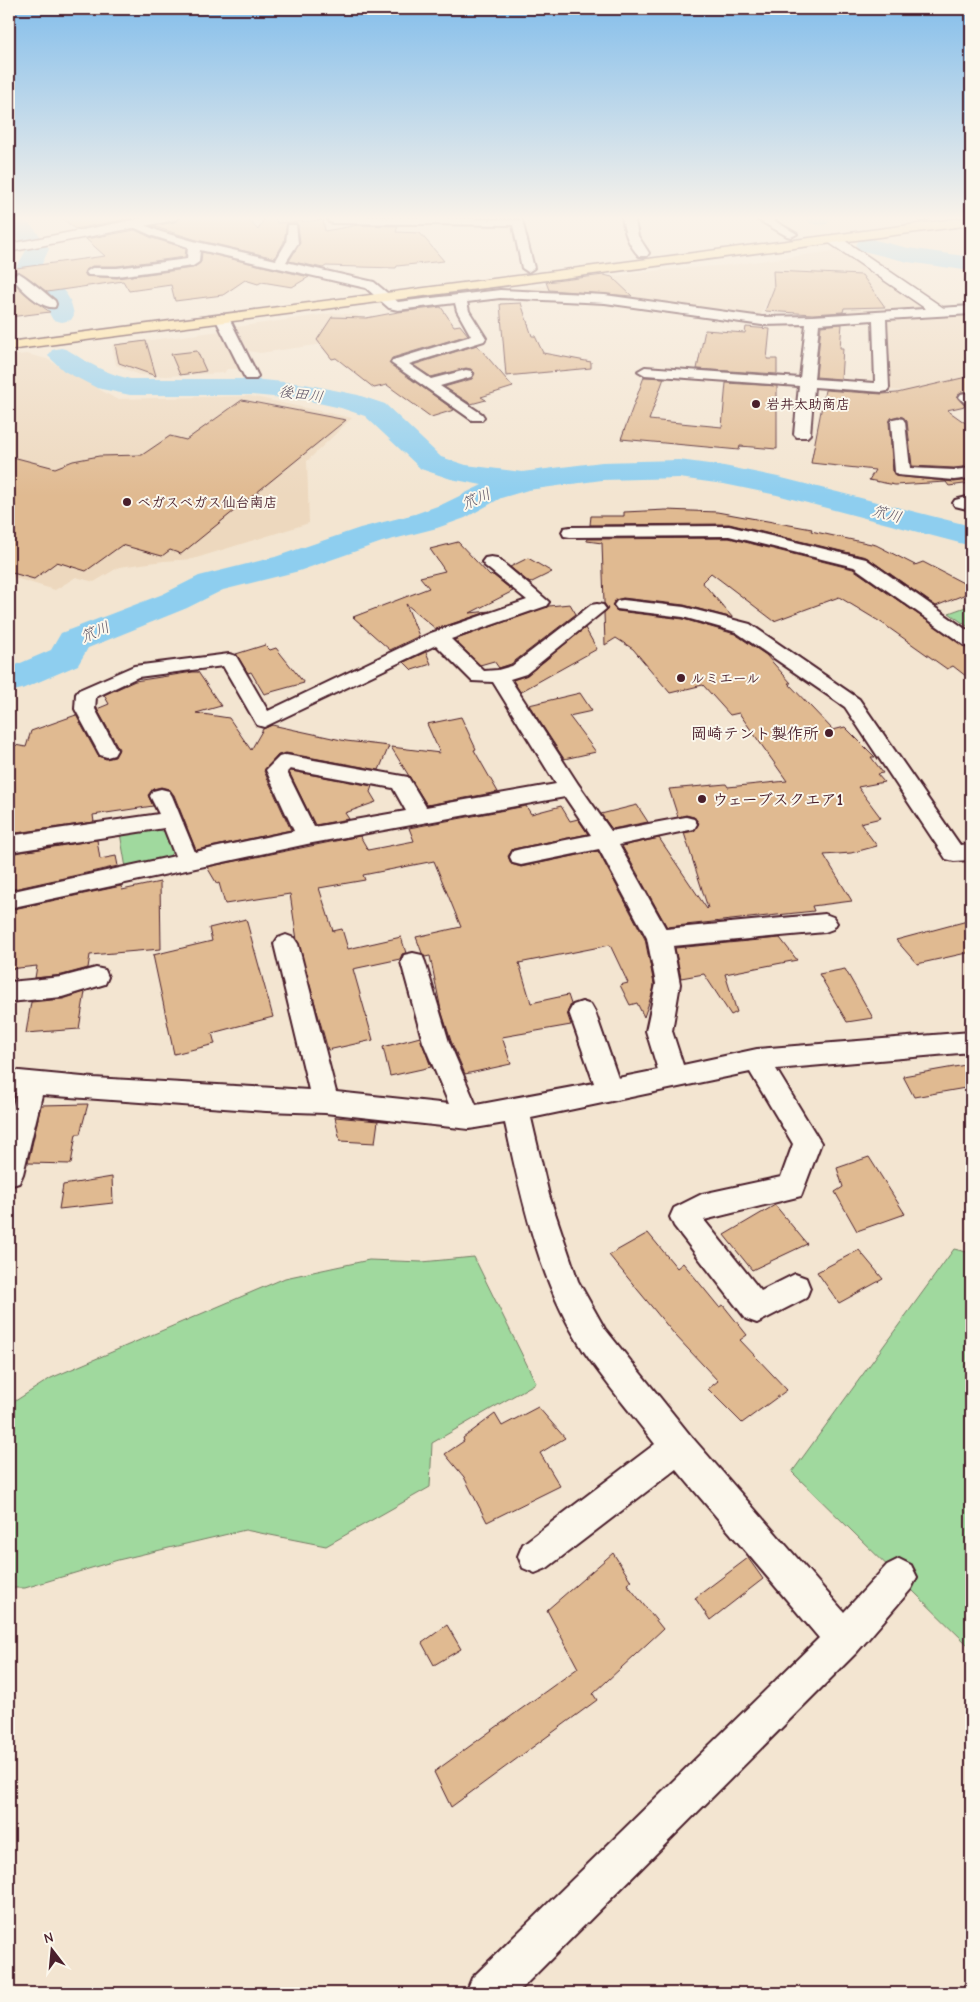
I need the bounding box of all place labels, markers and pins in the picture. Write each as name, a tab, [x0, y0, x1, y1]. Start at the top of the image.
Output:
place label: 岩井太助商店	[766, 396, 850, 413]
marker: 岩井太助商店	[750, 398, 762, 410]
place label: ベガスベガス仙台南店	[137, 494, 278, 511]
marker: ベガスベガス仙台南店	[121, 496, 133, 508]
place label: ルミエール	[691, 670, 760, 687]
marker: ルミエール	[675, 672, 687, 684]
place label: 岡崎テント製作所	[691, 725, 819, 743]
marker: 岡崎テント製作所	[823, 727, 835, 739]
place label: ウェーブスクエア1	[712, 791, 843, 809]
marker: ウェーブスクエア1	[696, 793, 708, 805]

